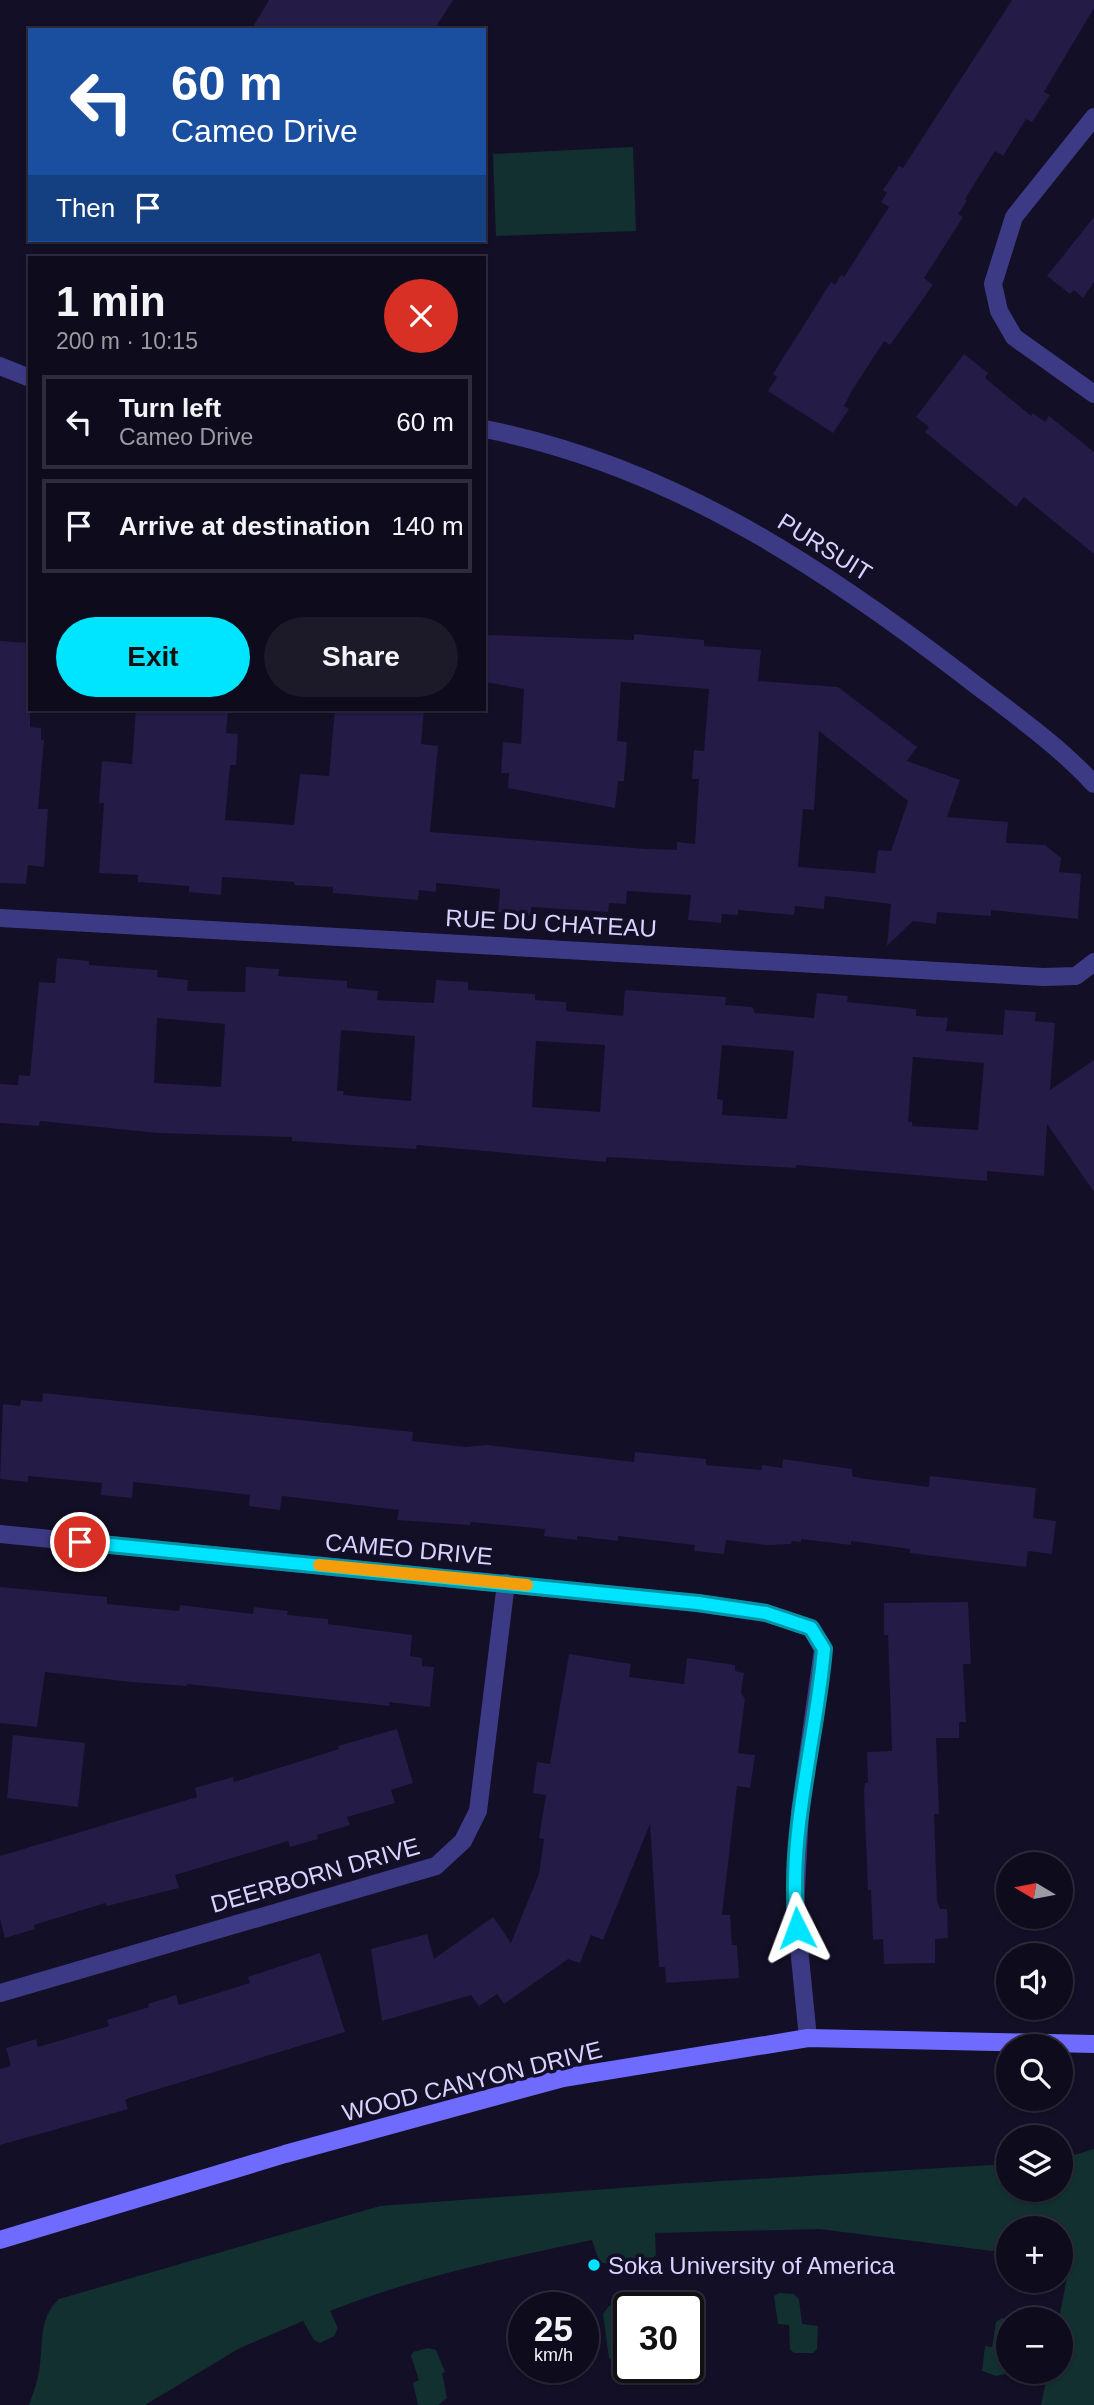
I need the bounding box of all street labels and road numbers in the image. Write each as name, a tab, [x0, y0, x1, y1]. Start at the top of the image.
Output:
street label: PURSUIT	[773, 508, 877, 587]
street label: RUE DU CHATEAU	[445, 904, 657, 942]
street label: CAMEO DRIVE	[324, 1528, 494, 1570]
street label: DEERBORN DRIVE	[207, 1832, 423, 1918]
street label: WOOD CANYON DRIVE	[339, 2036, 605, 2126]

